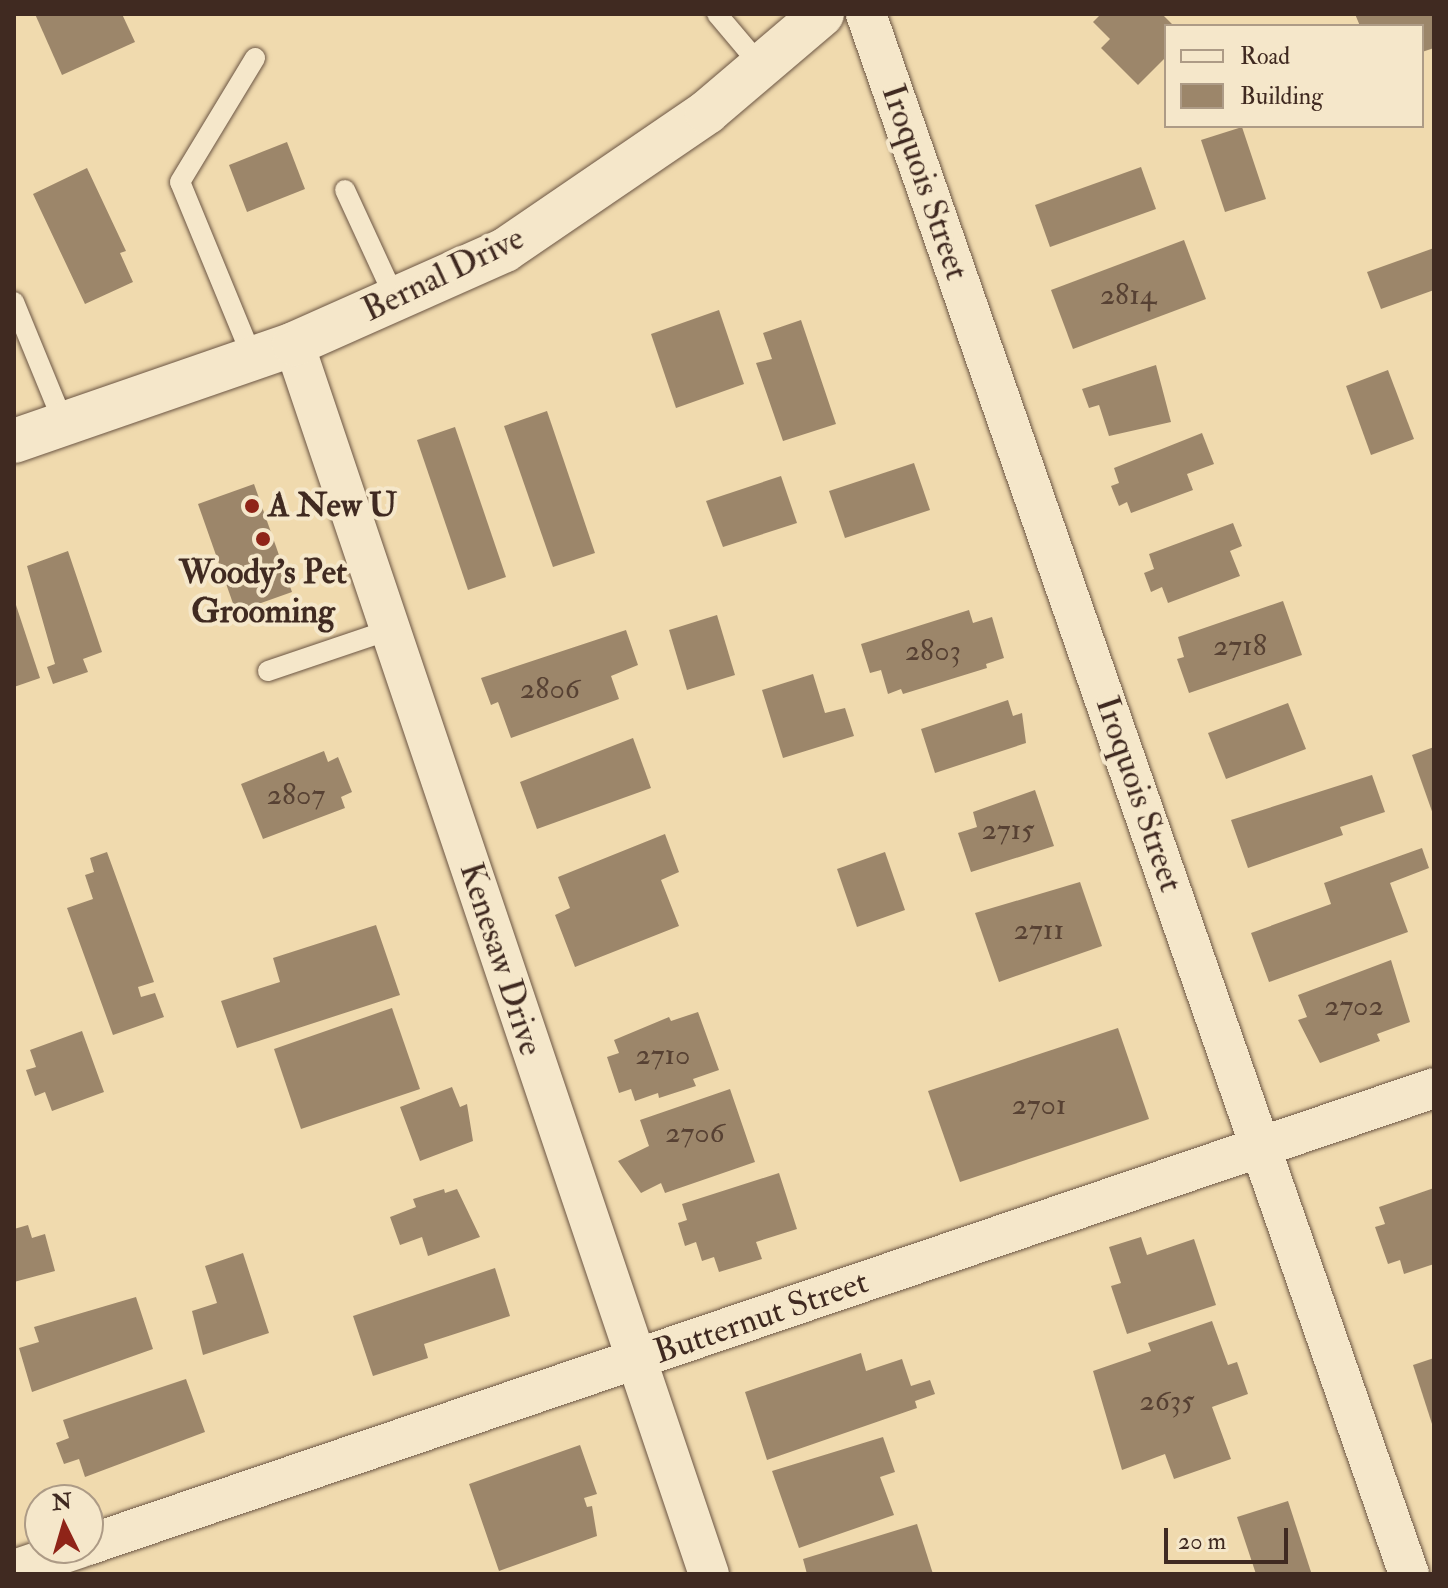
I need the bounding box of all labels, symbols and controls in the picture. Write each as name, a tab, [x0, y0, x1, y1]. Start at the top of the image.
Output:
legend	[1164, 24, 1424, 128]
text: Road	[1240, 41, 1290, 72]
street label: Iroquois Street	[873, 79, 977, 285]
text: Building	[1240, 81, 1323, 112]
street label: Bernal Drive	[356, 217, 530, 331]
house number: 2814	[1100, 277, 1156, 313]
place label: A New U	[268, 486, 397, 526]
marker: A New U	[243, 497, 261, 515]
marker: Woody's Pet Grooming	[254, 530, 272, 548]
place label: Woody's Pet Grooming	[179, 552, 347, 632]
house number: 2718	[1213, 628, 1267, 664]
house number: 2803	[905, 633, 961, 669]
house number: 2806	[520, 671, 580, 707]
street label: Iroquois Street	[1087, 691, 1191, 897]
house number: 2807	[267, 777, 325, 813]
house number: 2715	[982, 812, 1034, 848]
street label: Kenesaw Drive	[451, 857, 551, 1061]
house number: 2711	[1014, 912, 1064, 948]
house number: 2702	[1324, 988, 1384, 1024]
house number: 2710	[636, 1037, 690, 1073]
house number: 2701	[1012, 1087, 1066, 1123]
house number: 2706	[665, 1115, 725, 1151]
street label: Butternut Street	[649, 1261, 873, 1373]
house number: 2635	[1139, 1383, 1195, 1419]
north arrow	[24, 1484, 104, 1564]
text: N	[51, 1487, 73, 1517]
scale bar	[1168, 1512, 1292, 1562]
text: 20 m	[1178, 1526, 1226, 1557]

